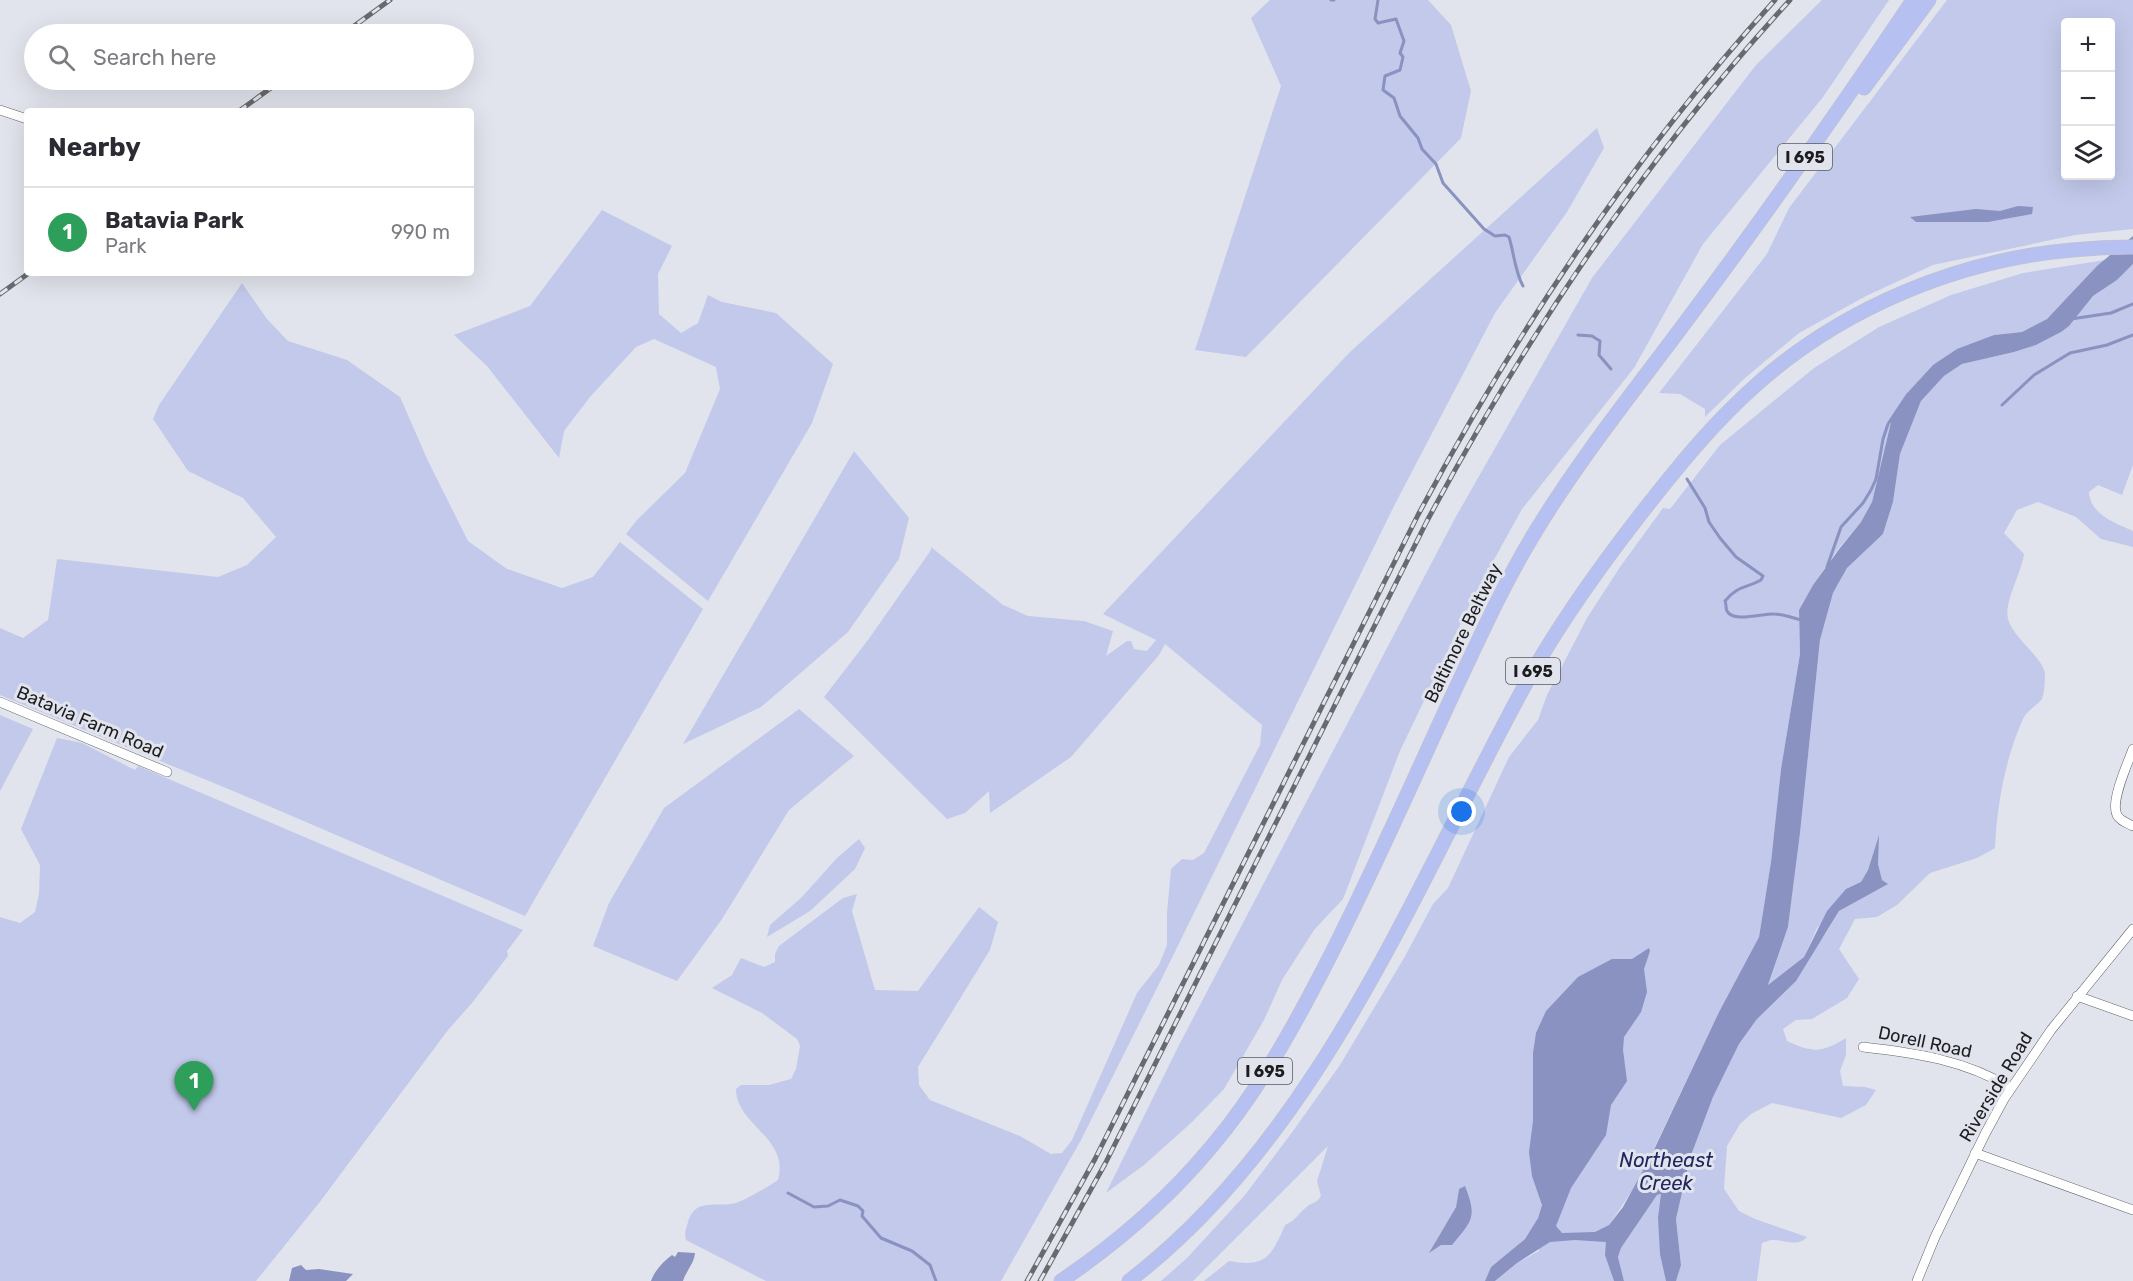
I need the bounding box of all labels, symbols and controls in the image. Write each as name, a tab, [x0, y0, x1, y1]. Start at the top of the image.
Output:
map controls	[2061, 18, 2115, 180]
button: +	[2061, 18, 2115, 72]
search box	[24, 24, 474, 90]
icon: search	[45, 41, 78, 74]
text: Search here	[93, 44, 216, 71]
button: −	[2061, 72, 2115, 126]
button: layers	[2061, 126, 2115, 180]
text: Nearby	[48, 132, 141, 163]
road number: I 695	[1778, 144, 1832, 170]
text: Batavia Park	[105, 207, 244, 234]
text: 1	[63, 220, 72, 244]
text: 990 m	[391, 220, 450, 244]
text: Park	[105, 234, 147, 258]
street label: Baltimore Beltway	[1420, 560, 1506, 706]
road number: I 695	[1506, 658, 1560, 684]
street label: Batavia Farm Road	[13, 681, 167, 763]
your location	[1447, 797, 1476, 826]
street label: Dorell Road	[1876, 1021, 1974, 1063]
street label: Riverside Road	[1955, 1028, 2037, 1146]
road number: I 695	[1238, 1058, 1292, 1084]
pin: 1	[174, 1062, 214, 1111]
water label: Northeast Creek	[1619, 1148, 1713, 1195]

